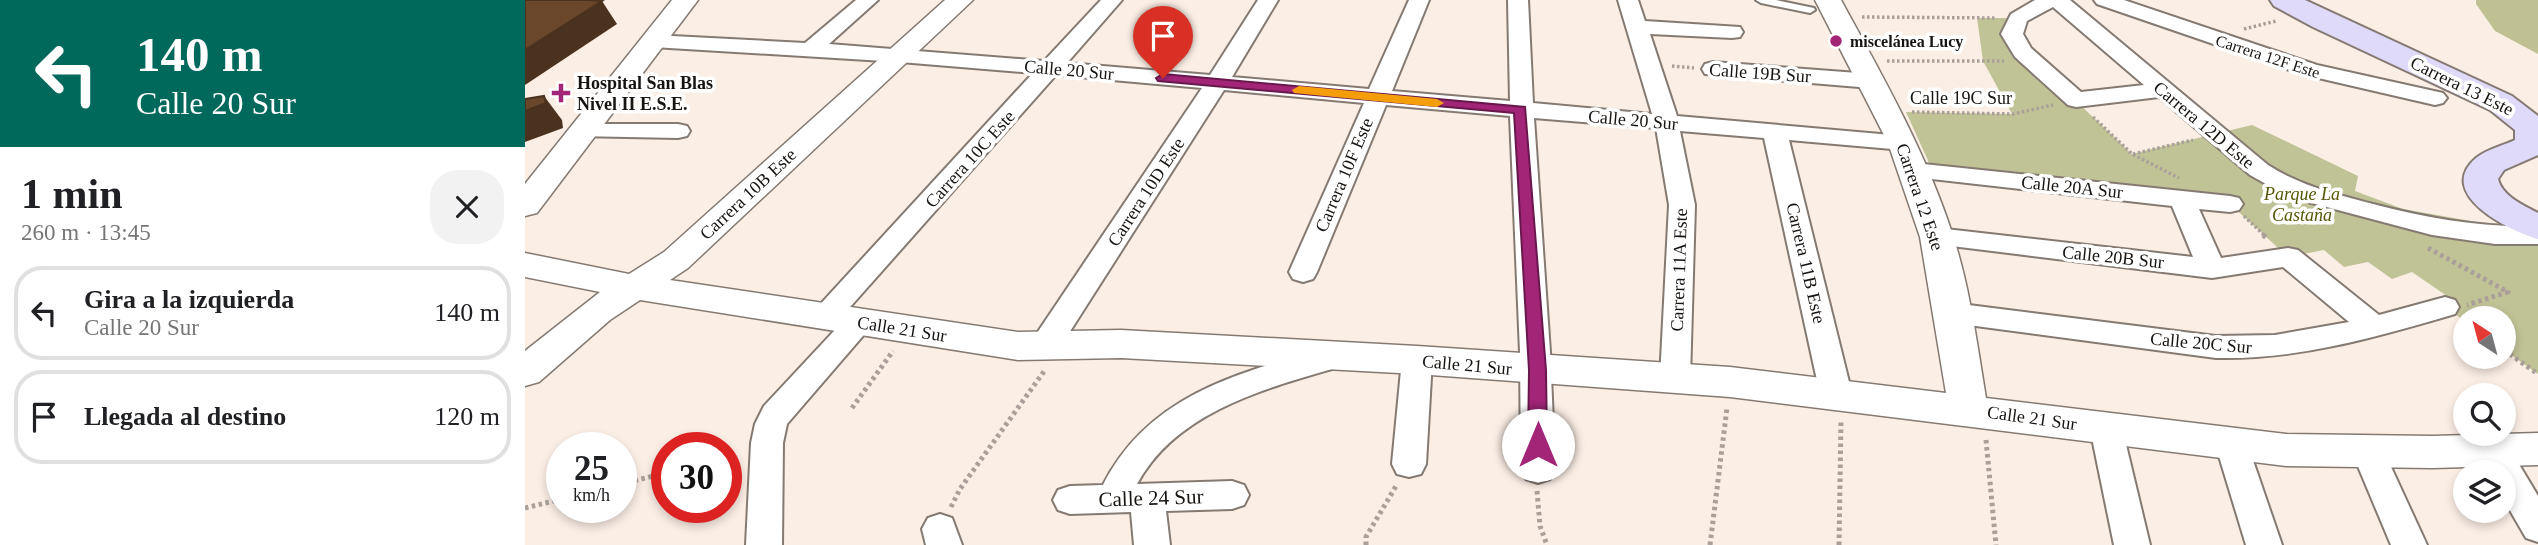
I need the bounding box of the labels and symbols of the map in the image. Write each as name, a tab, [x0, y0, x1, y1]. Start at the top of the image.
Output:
pin	[1133, 6, 1193, 78]
street label: Carrera 12F Este	[2214, 32, 2322, 81]
marker: miscelánea Lucy	[1828, 33, 1844, 49]
place label: miscelánea Lucy	[1850, 33, 1963, 51]
street label: Carrera 13 Este	[2407, 52, 2517, 120]
street label: Calle 20 Sur	[1023, 56, 1115, 84]
street label: Calle 19B Sur	[1708, 59, 1812, 87]
place label: Hospital San Blas Nivel II E.S.E.	[577, 73, 713, 114]
street label: Carrera 12D Este	[2150, 77, 2258, 173]
marker: Hospital San Blas Nivel II E.S.E.	[551, 83, 571, 103]
street label: Calle 19C Sur	[1910, 88, 2012, 108]
street label: Carrera 10C Este	[921, 106, 1019, 212]
street label: Calle 20 Sur	[1587, 106, 1679, 134]
street label: Carrera 10F Este	[1311, 115, 1377, 235]
street label: Carrera 10D Este	[1104, 134, 1188, 250]
street label: Carrera 12 Este	[1892, 141, 1948, 253]
street label: Carrera 10B Este	[696, 144, 800, 244]
street label: Calle 20A Sur	[2020, 172, 2124, 202]
park label: Parque La Castaña	[2263, 184, 2340, 225]
street label: Carrera 11B Este	[1782, 201, 1830, 325]
street label: Carrera 11A Este	[1667, 208, 1691, 332]
street label: Calle 20B Sur	[2061, 242, 2165, 272]
north arrow	[2453, 306, 2517, 369]
street label: Calle 21 Sur	[856, 312, 948, 346]
street label: Calle 20C Sur	[2149, 329, 2253, 357]
street label: Calle 21 Sur	[1421, 351, 1513, 379]
street label: Calle 21 Sur	[1986, 402, 2078, 434]
position arrow	[1501, 408, 1575, 482]
speed limit sign: 30	[651, 432, 742, 523]
street label: Calle 24 Sur	[1098, 484, 1204, 512]

